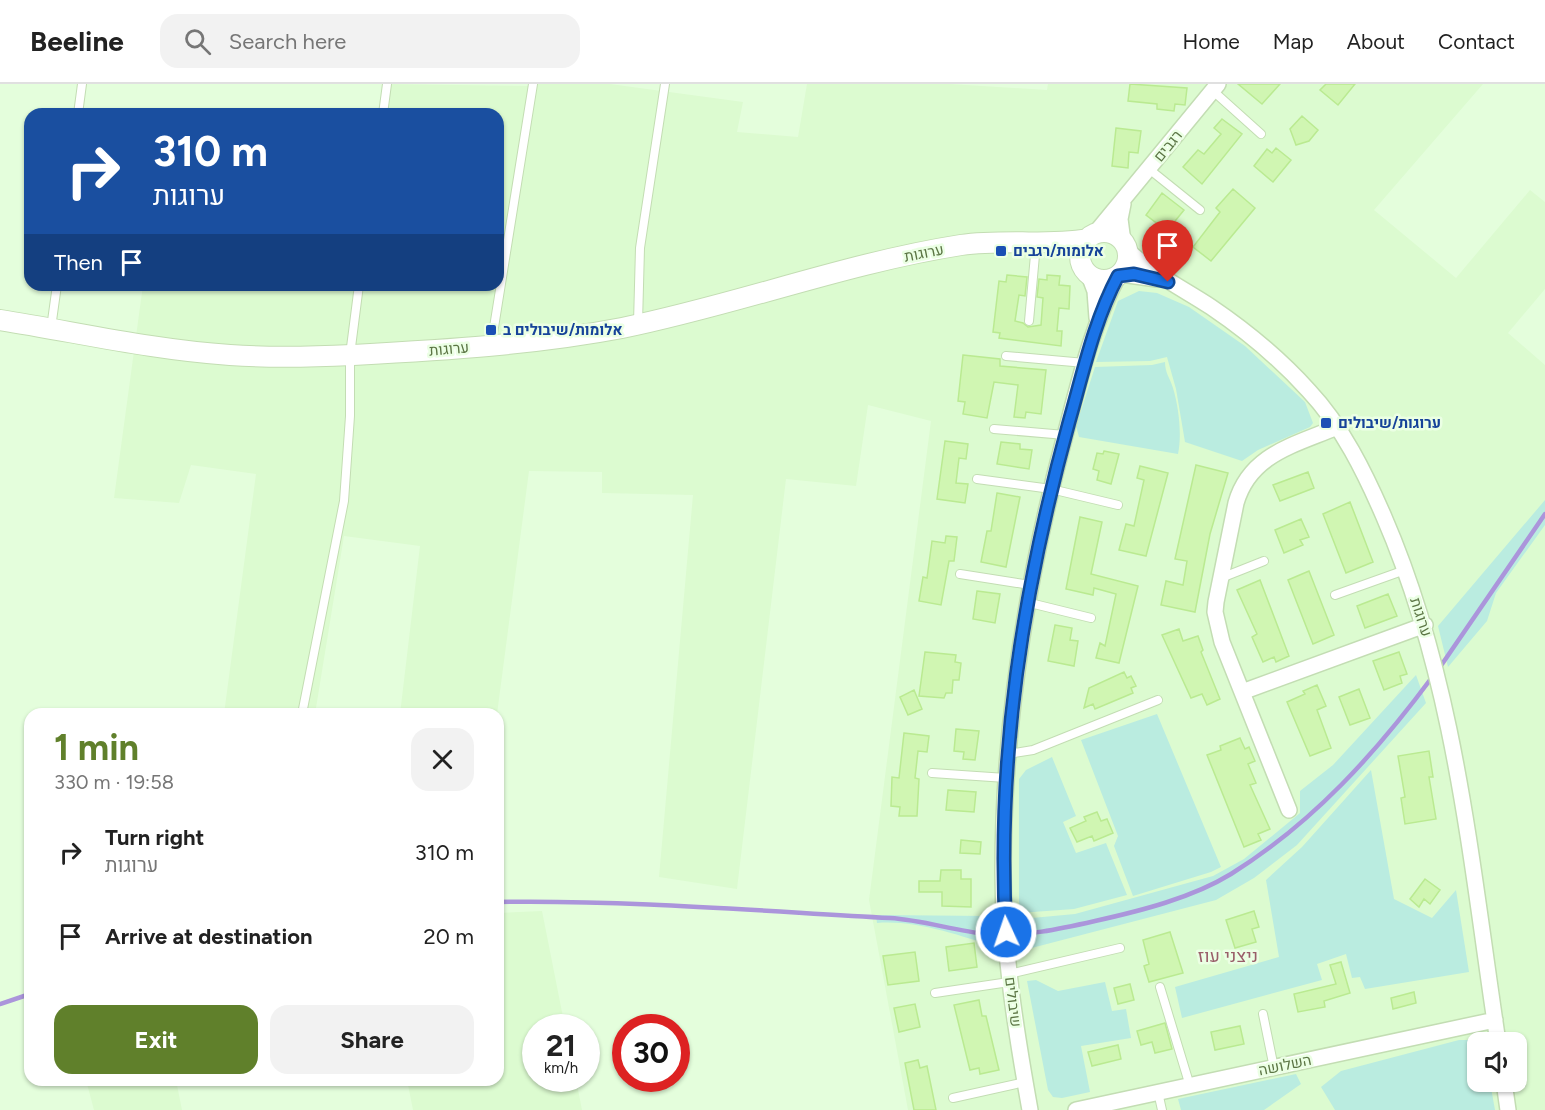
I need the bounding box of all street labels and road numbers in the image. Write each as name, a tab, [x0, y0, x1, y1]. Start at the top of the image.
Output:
street label: רגבים	[1150, 127, 1186, 165]
street label: ערוגות	[903, 240, 945, 266]
street label: ערוגות	[428, 338, 470, 360]
street label: ערוגות	[1406, 595, 1436, 639]
street label: שיבולים	[1001, 976, 1025, 1028]
street label: השלושה	[1257, 1051, 1313, 1079]

